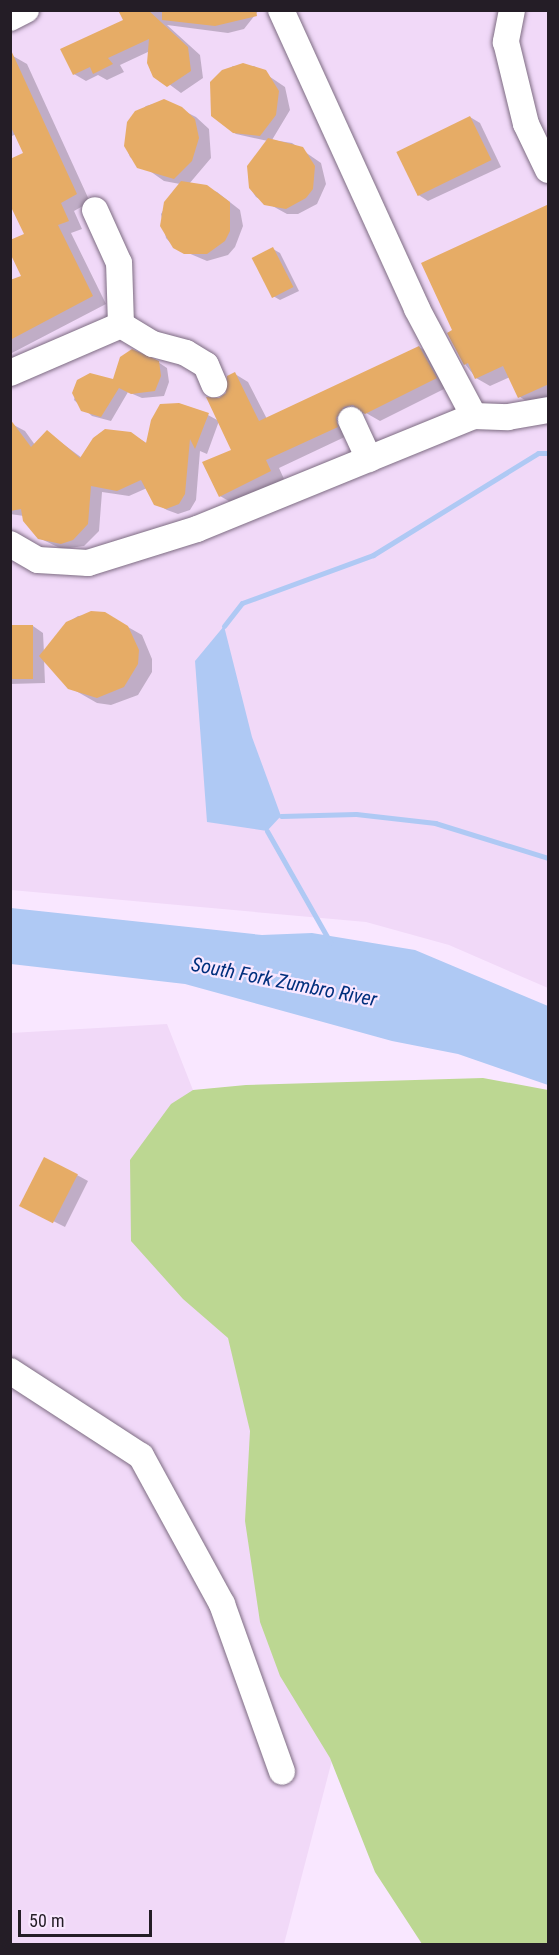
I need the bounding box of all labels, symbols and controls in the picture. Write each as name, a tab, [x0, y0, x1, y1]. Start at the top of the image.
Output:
water label: South Fork Zumbro River	[189, 952, 379, 1012]
scale bar	[21, 1898, 154, 1936]
text: 50 m	[29, 1910, 64, 1931]

